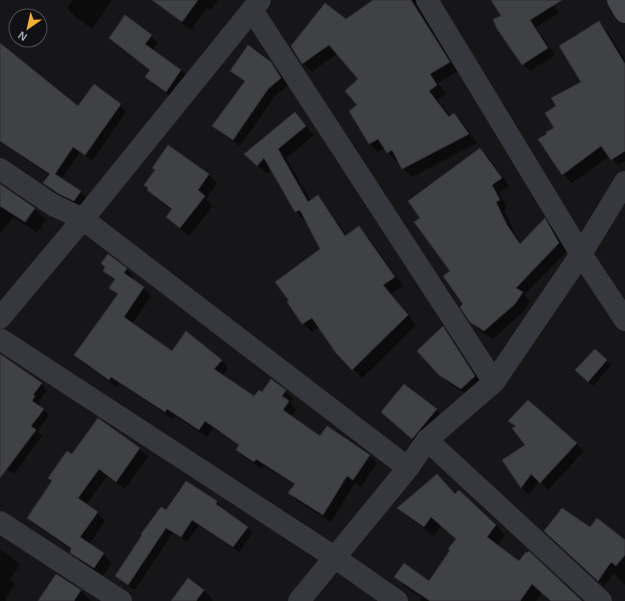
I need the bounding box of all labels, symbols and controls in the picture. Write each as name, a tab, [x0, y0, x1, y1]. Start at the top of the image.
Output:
north arrow	[8, 8, 48, 48]
text: N	[16, 29, 29, 43]

